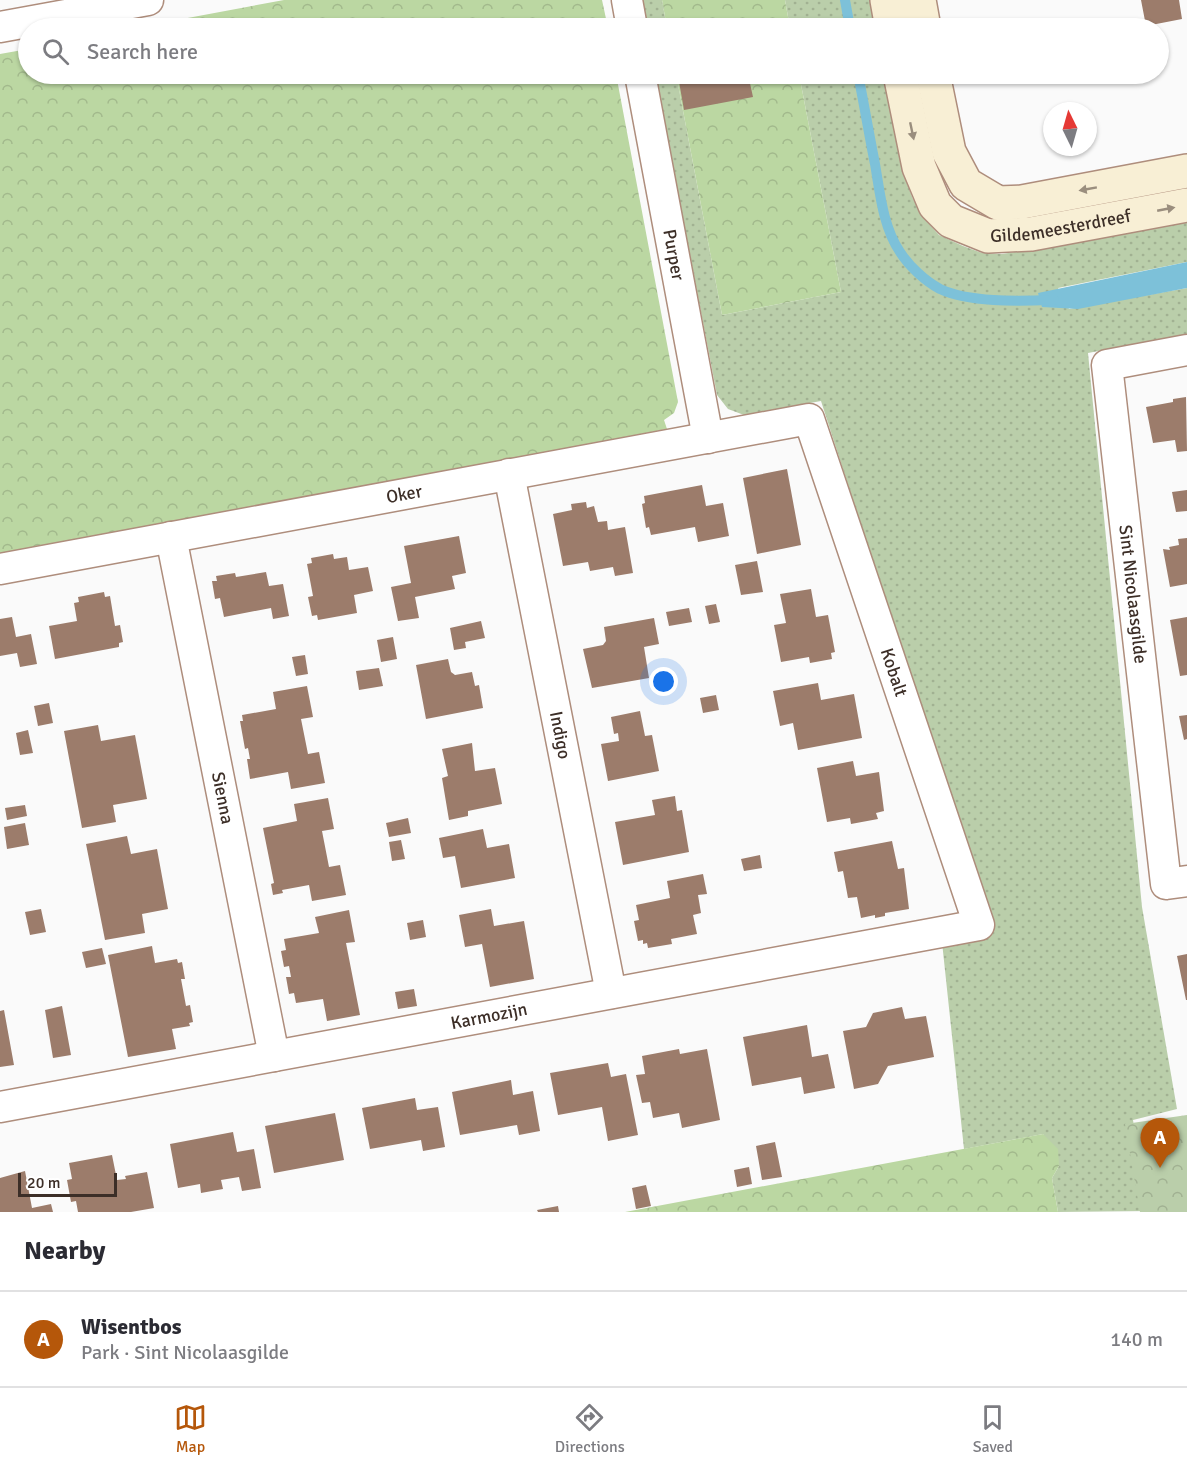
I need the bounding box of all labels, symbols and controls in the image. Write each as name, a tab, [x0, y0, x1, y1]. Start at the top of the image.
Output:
search box	[18, 18, 1169, 84]
icon: search	[39, 35, 72, 68]
text: Search here	[87, 38, 198, 65]
north arrow	[1043, 102, 1097, 156]
one-way arrow	[907, 122, 917, 140]
one-way arrow	[1078, 185, 1097, 194]
one-way arrow	[1157, 204, 1176, 213]
street label: Gildemeesterdreef	[990, 205, 1134, 247]
street label: Purper	[658, 227, 689, 283]
street label: Oker	[384, 480, 424, 508]
street label: Sint Nicolaasgilde	[1114, 524, 1152, 665]
street label: Kobalt	[876, 645, 912, 699]
your location	[649, 667, 678, 696]
street label: Indigo	[545, 709, 576, 761]
street label: Sienna	[207, 770, 239, 826]
street label: Karmozijn	[449, 998, 529, 1034]
pin: A	[1140, 1118, 1180, 1168]
scale bar	[18, 1170, 117, 1198]
text: 20 m	[27, 1173, 61, 1193]
text: Nearby	[24, 1235, 105, 1267]
text: Wisentbos	[81, 1313, 181, 1340]
text: A	[37, 1327, 50, 1352]
text: 140 m	[1110, 1327, 1163, 1352]
text: Park · Sint Nicolaasgilde	[81, 1340, 289, 1365]
tab: Map	[174, 1401, 207, 1457]
tab: Directions	[555, 1401, 625, 1457]
tab: Saved	[973, 1401, 1013, 1457]

